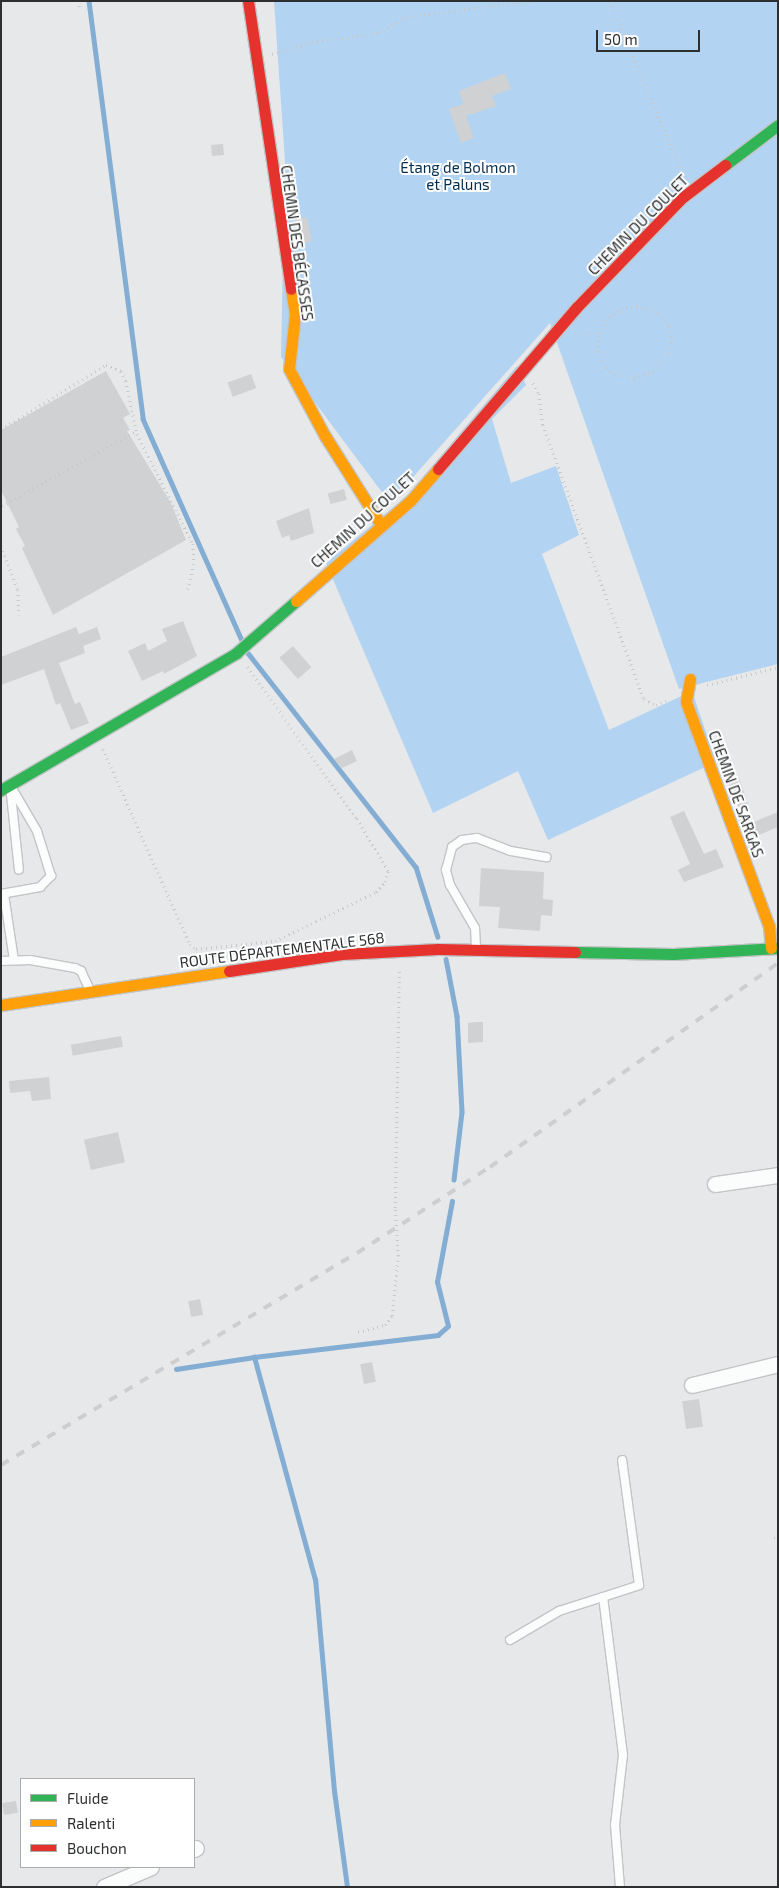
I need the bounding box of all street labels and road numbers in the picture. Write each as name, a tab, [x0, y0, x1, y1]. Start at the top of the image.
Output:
street label: CHEMIN DES BÉCASSES	[277, 164, 317, 322]
street label: CHEMIN DU COULET	[584, 171, 692, 279]
street label: CHEMIN DU COULET	[307, 468, 419, 572]
street label: CHEMIN DE SARGAS	[705, 728, 767, 860]
street label: ROUTE DÉPARTEMENTALE 568	[178, 928, 386, 972]

